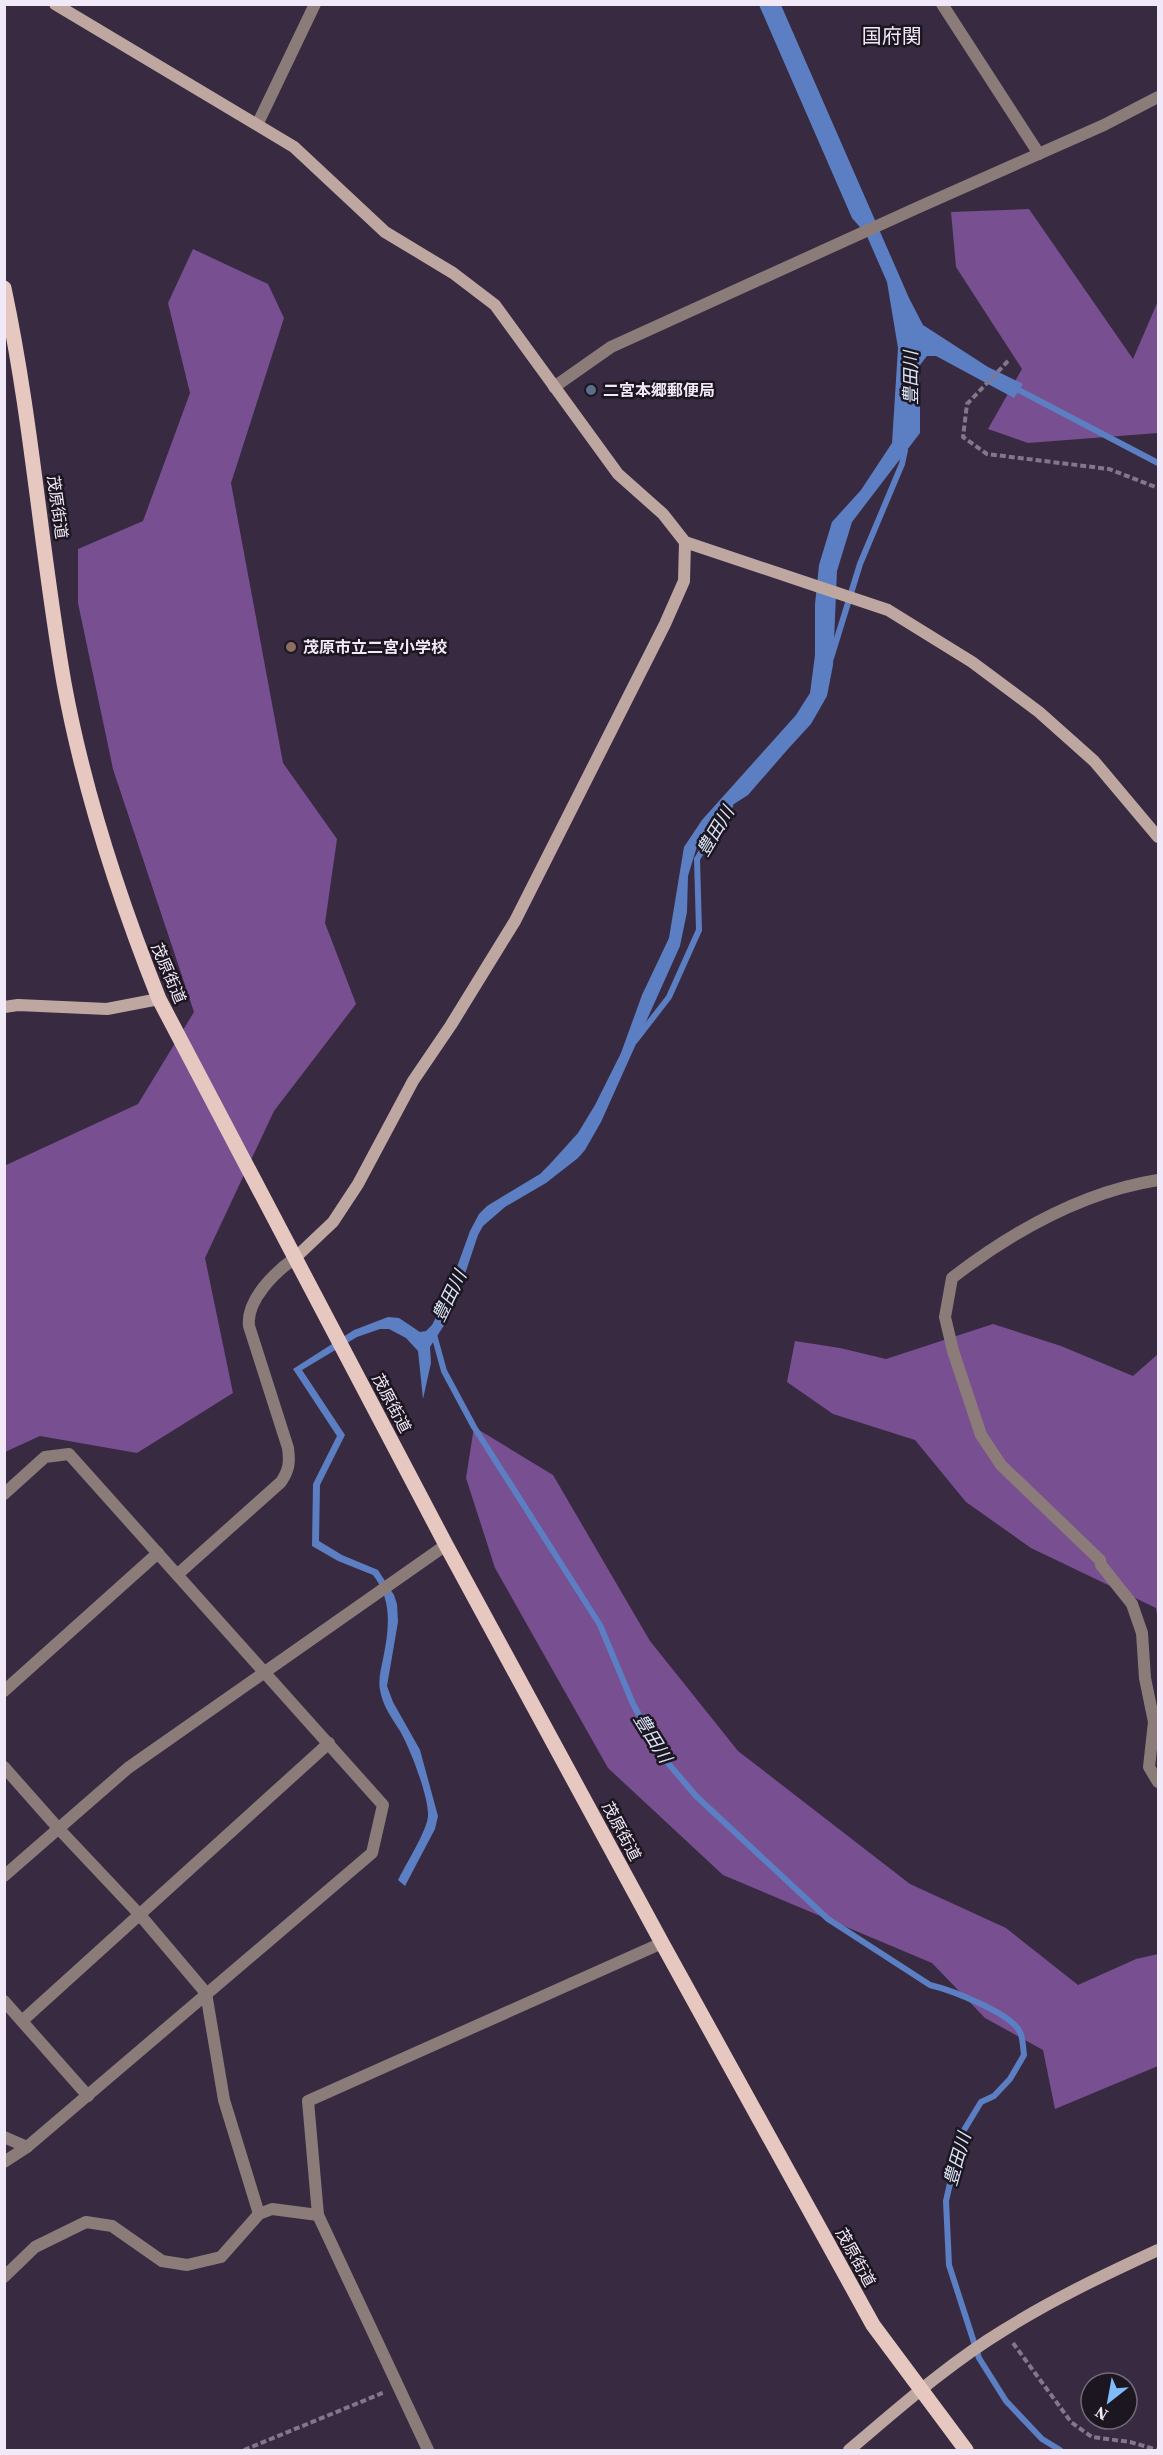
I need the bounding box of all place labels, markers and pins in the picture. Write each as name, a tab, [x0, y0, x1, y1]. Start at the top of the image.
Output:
place label: 二宮本郷郵便局	[603, 379, 715, 401]
marker: 二宮本郷郵便局	[584, 383, 598, 397]
place label: 茂原市立二宮小学校	[303, 636, 447, 658]
marker: 茂原市立二宮小学校	[284, 640, 298, 654]

